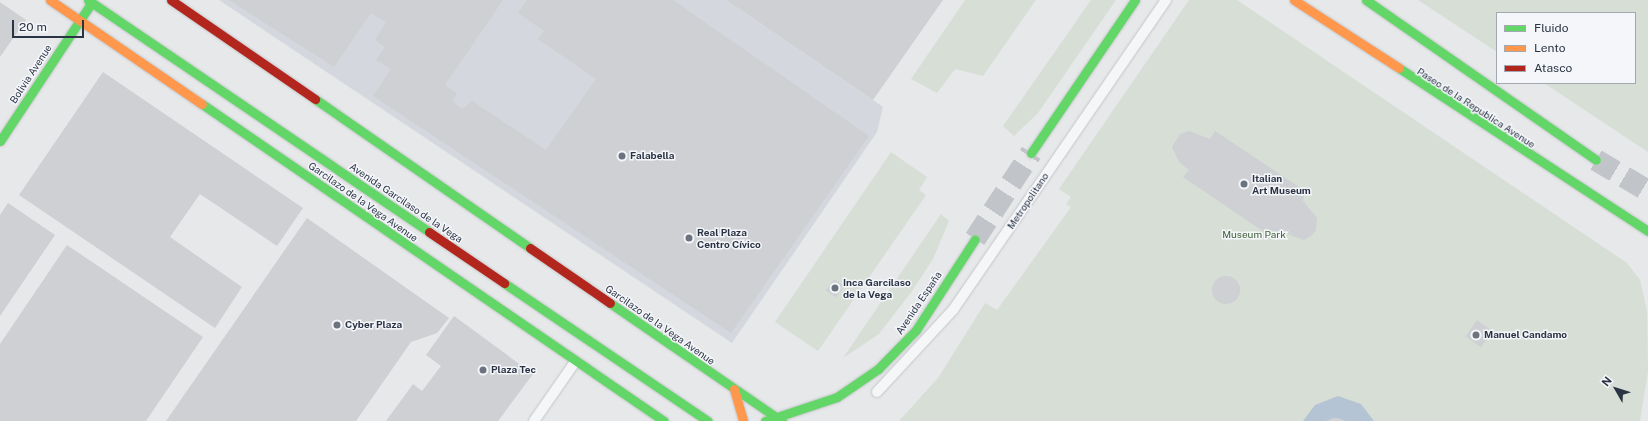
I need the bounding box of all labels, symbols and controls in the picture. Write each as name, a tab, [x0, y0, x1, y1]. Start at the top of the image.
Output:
scale bar	[14, 12, 86, 38]
legend	[1496, 12, 1636, 84]
text: 20 m	[19, 20, 47, 34]
text: Fluido	[1534, 21, 1569, 35]
text: Lento	[1534, 41, 1565, 55]
street label: Bolivia Avenue	[8, 42, 54, 106]
text: Atasco	[1534, 61, 1572, 75]
street label: Paseo de la Republica Avenue	[1415, 65, 1537, 151]
place label: Falabella	[630, 150, 674, 162]
marker: Falabella	[617, 151, 627, 161]
street label: Garcilazo de la Vega Avenue	[306, 159, 420, 245]
street label: Avenida Garcilaso de la Vega	[347, 161, 465, 245]
street label: Metropolitano	[1005, 171, 1051, 231]
place label: Italian Art Museum	[1252, 172, 1311, 196]
marker: Italian Art Museum	[1239, 179, 1249, 189]
place label: Real Plaza Centro Cívico	[697, 226, 761, 250]
park label: Museum Park	[1222, 229, 1286, 241]
marker: Real Plaza Centro Cívico	[684, 233, 694, 243]
street label: Avenida España	[894, 269, 944, 337]
place label: Inca Garcilaso de la Vega	[843, 276, 911, 300]
street label: Garcilazo de la Vega Avenue	[603, 282, 717, 368]
marker: Inca Garcilaso de la Vega	[830, 283, 840, 293]
place label: Cyber Plaza	[345, 319, 402, 331]
marker: Cyber Plaza	[332, 320, 342, 330]
place label: Manuel Candamo	[1484, 329, 1567, 341]
marker: Manuel Candamo	[1471, 330, 1481, 340]
place label: Plaza Tec	[491, 364, 536, 376]
marker: Plaza Tec	[478, 365, 488, 375]
north arrow	[1596, 369, 1636, 409]
text: N	[1599, 374, 1614, 389]

